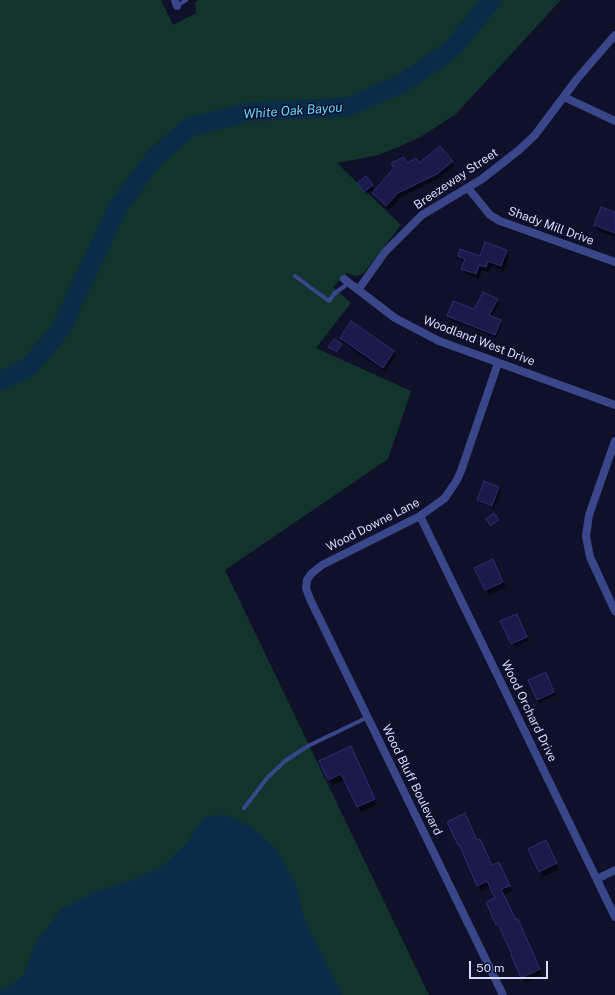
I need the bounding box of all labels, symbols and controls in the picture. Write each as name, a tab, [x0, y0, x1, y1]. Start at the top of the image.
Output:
water label: White Oak Bayou	[243, 100, 343, 122]
street label: Breezeway Street	[411, 145, 501, 213]
street label: Shady Mill Drive	[506, 204, 596, 248]
street label: Woodland West Drive	[421, 313, 537, 369]
street label: Wood Downe Lane	[324, 495, 422, 555]
street label: Wood Orchard Drive	[498, 658, 560, 764]
street label: Wood Bluff Boulevard	[379, 722, 445, 838]
scale bar	[471, 953, 550, 979]
text: 50 m	[476, 961, 504, 975]

